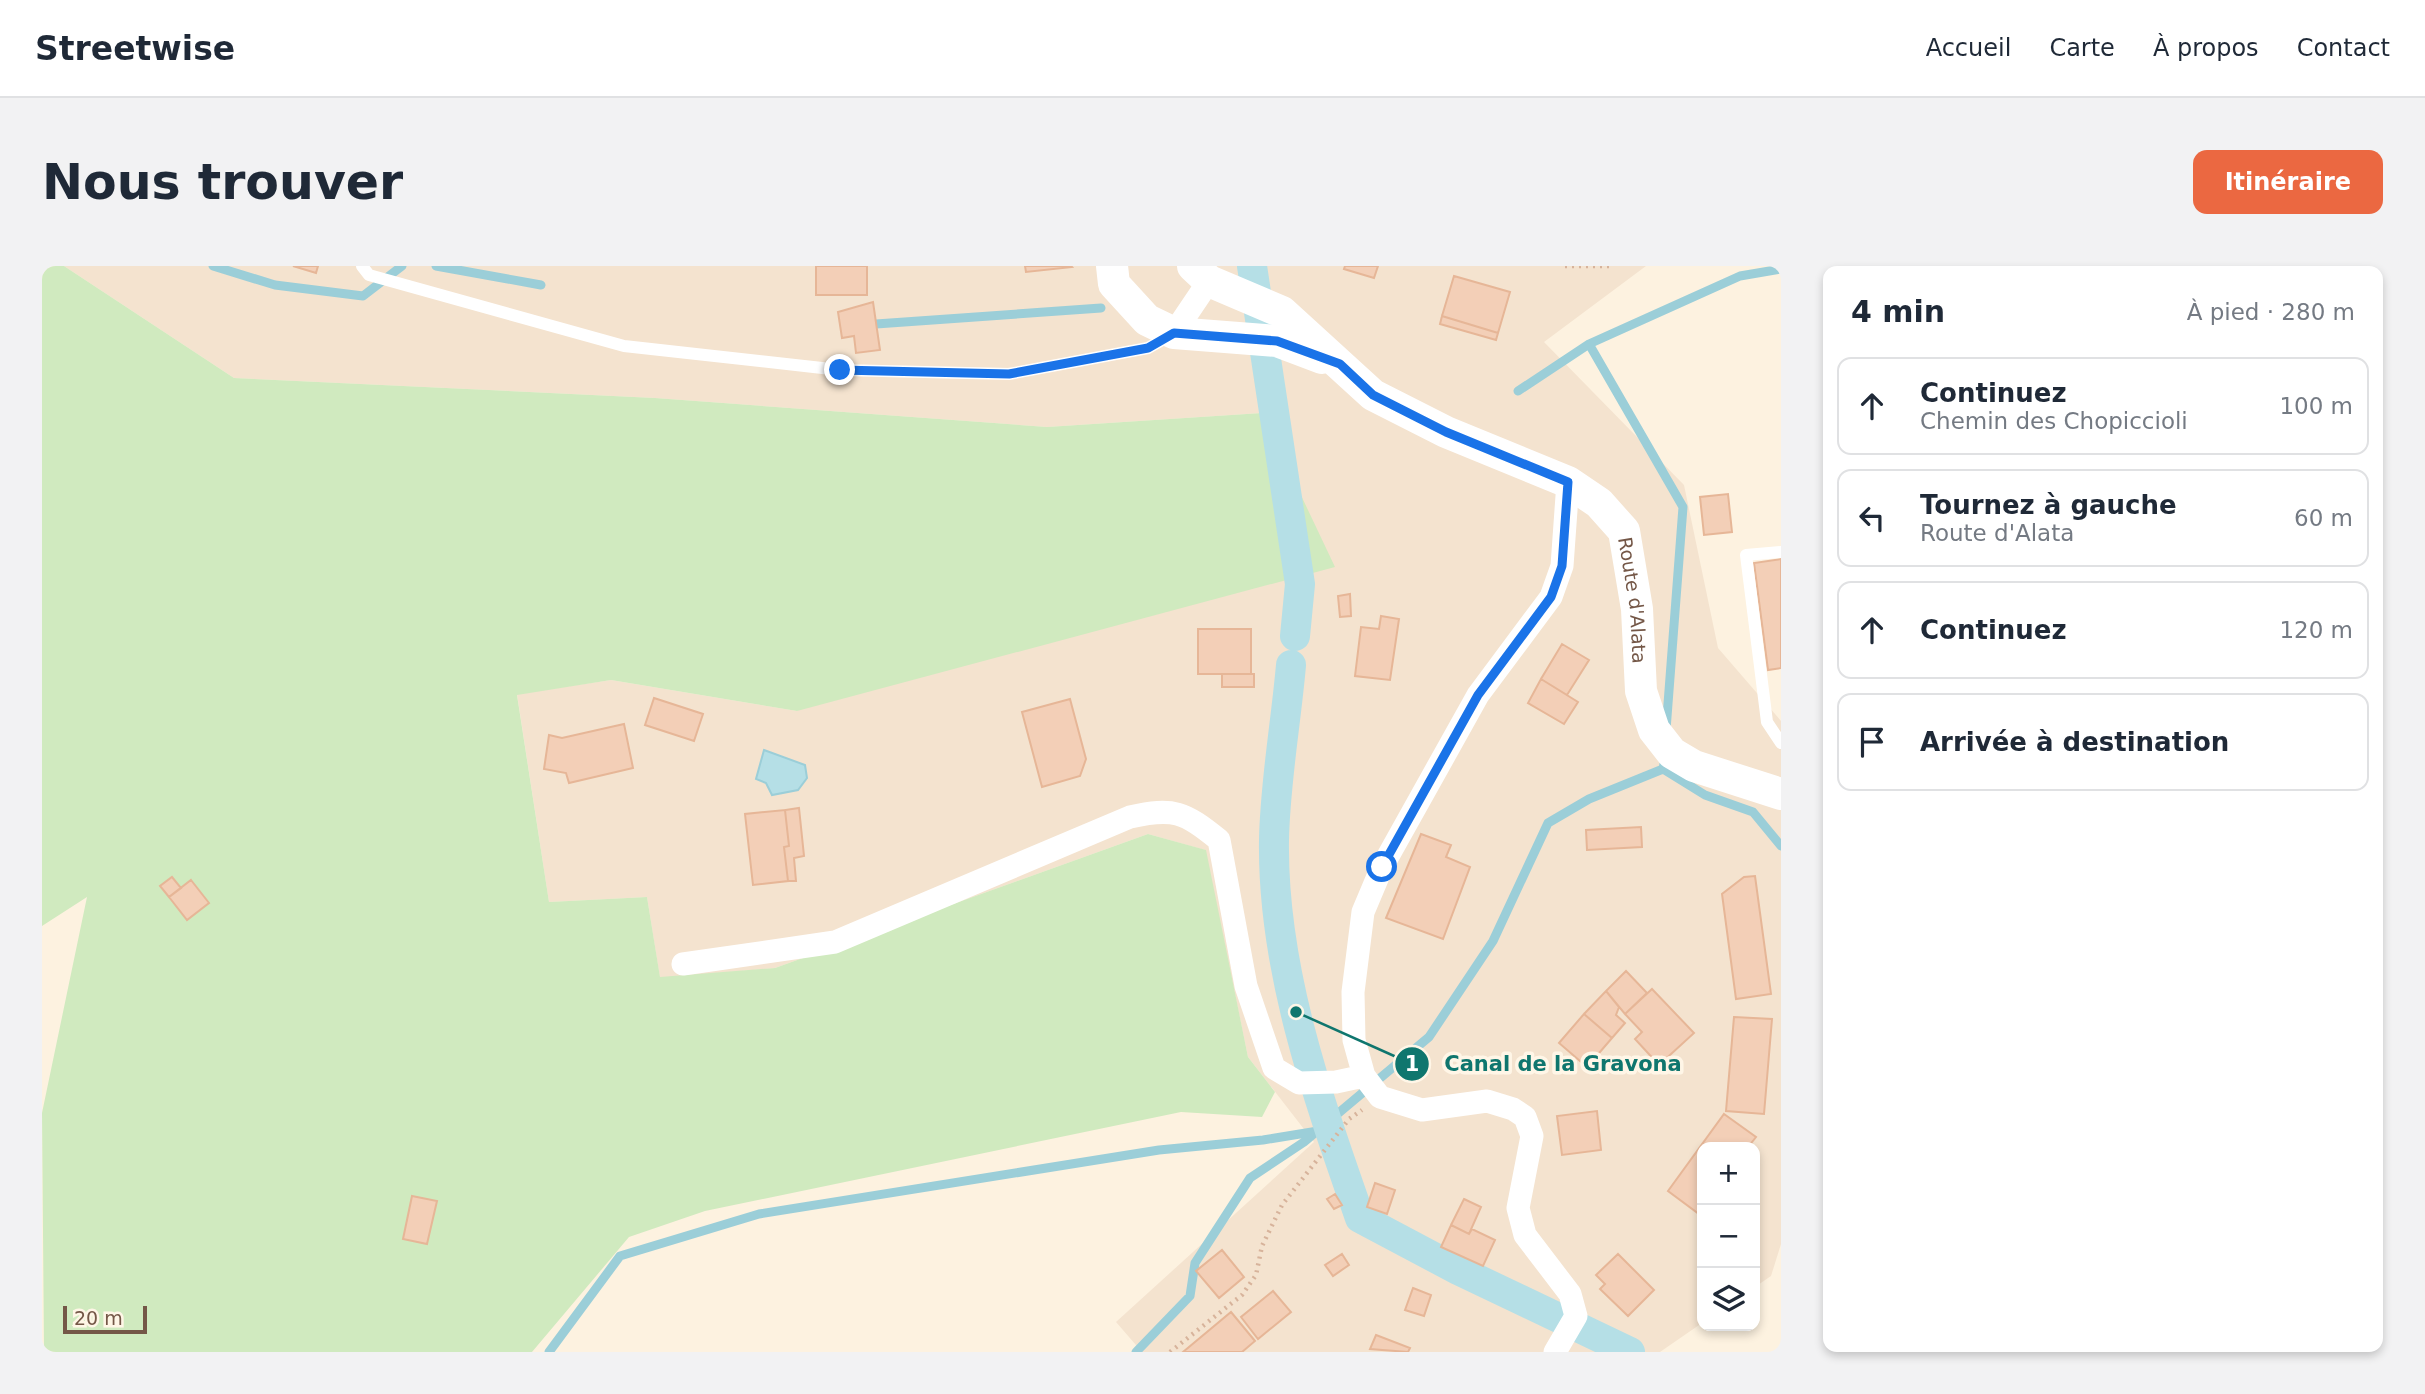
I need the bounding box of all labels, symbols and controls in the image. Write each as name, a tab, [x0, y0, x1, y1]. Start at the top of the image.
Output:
text: Streetwise	[35, 29, 235, 68]
text: Accueil	[1926, 34, 2011, 62]
text: Carte	[2049, 34, 2115, 62]
text: À propos	[2153, 34, 2259, 62]
text: Contact	[2297, 34, 2390, 62]
button: Itinéraire	[2193, 150, 2383, 214]
text: Nous trouver	[42, 154, 403, 211]
text: 4 min	[1851, 294, 1945, 329]
text: À pied · 280 m	[2187, 299, 2355, 325]
route end	[824, 354, 855, 385]
text: Continuez	[1920, 378, 2067, 408]
icon: ahead	[1853, 387, 1891, 425]
text: 100 m	[2279, 393, 2353, 419]
text: Chemin des Chopiccioli	[1920, 408, 2188, 434]
text: Tournez à gauche	[1920, 490, 2177, 520]
icon: left	[1853, 499, 1891, 537]
text: 60 m	[2294, 505, 2353, 531]
text: Route d'Alata	[1920, 520, 2074, 546]
street label: Route d'Alata	[1614, 535, 1651, 664]
icon: ahead	[1853, 611, 1891, 649]
text: Continuez	[1920, 615, 2067, 645]
text: 120 m	[2279, 617, 2353, 643]
icon: arrive	[1853, 723, 1891, 761]
text: Arrivée à destination	[1920, 727, 2229, 757]
route start	[1366, 851, 1397, 882]
callout: Canal de la Gravona	[1395, 1043, 1695, 1085]
text: 1	[1405, 1052, 1419, 1076]
text: Canal de la Gravona	[1444, 1052, 1682, 1076]
map controls	[1697, 1142, 1760, 1331]
button: +	[1697, 1142, 1760, 1205]
button: −	[1697, 1205, 1760, 1268]
button: layers	[1697, 1268, 1760, 1331]
scale bar	[63, 1303, 147, 1335]
text: 20 m	[74, 1307, 123, 1329]

